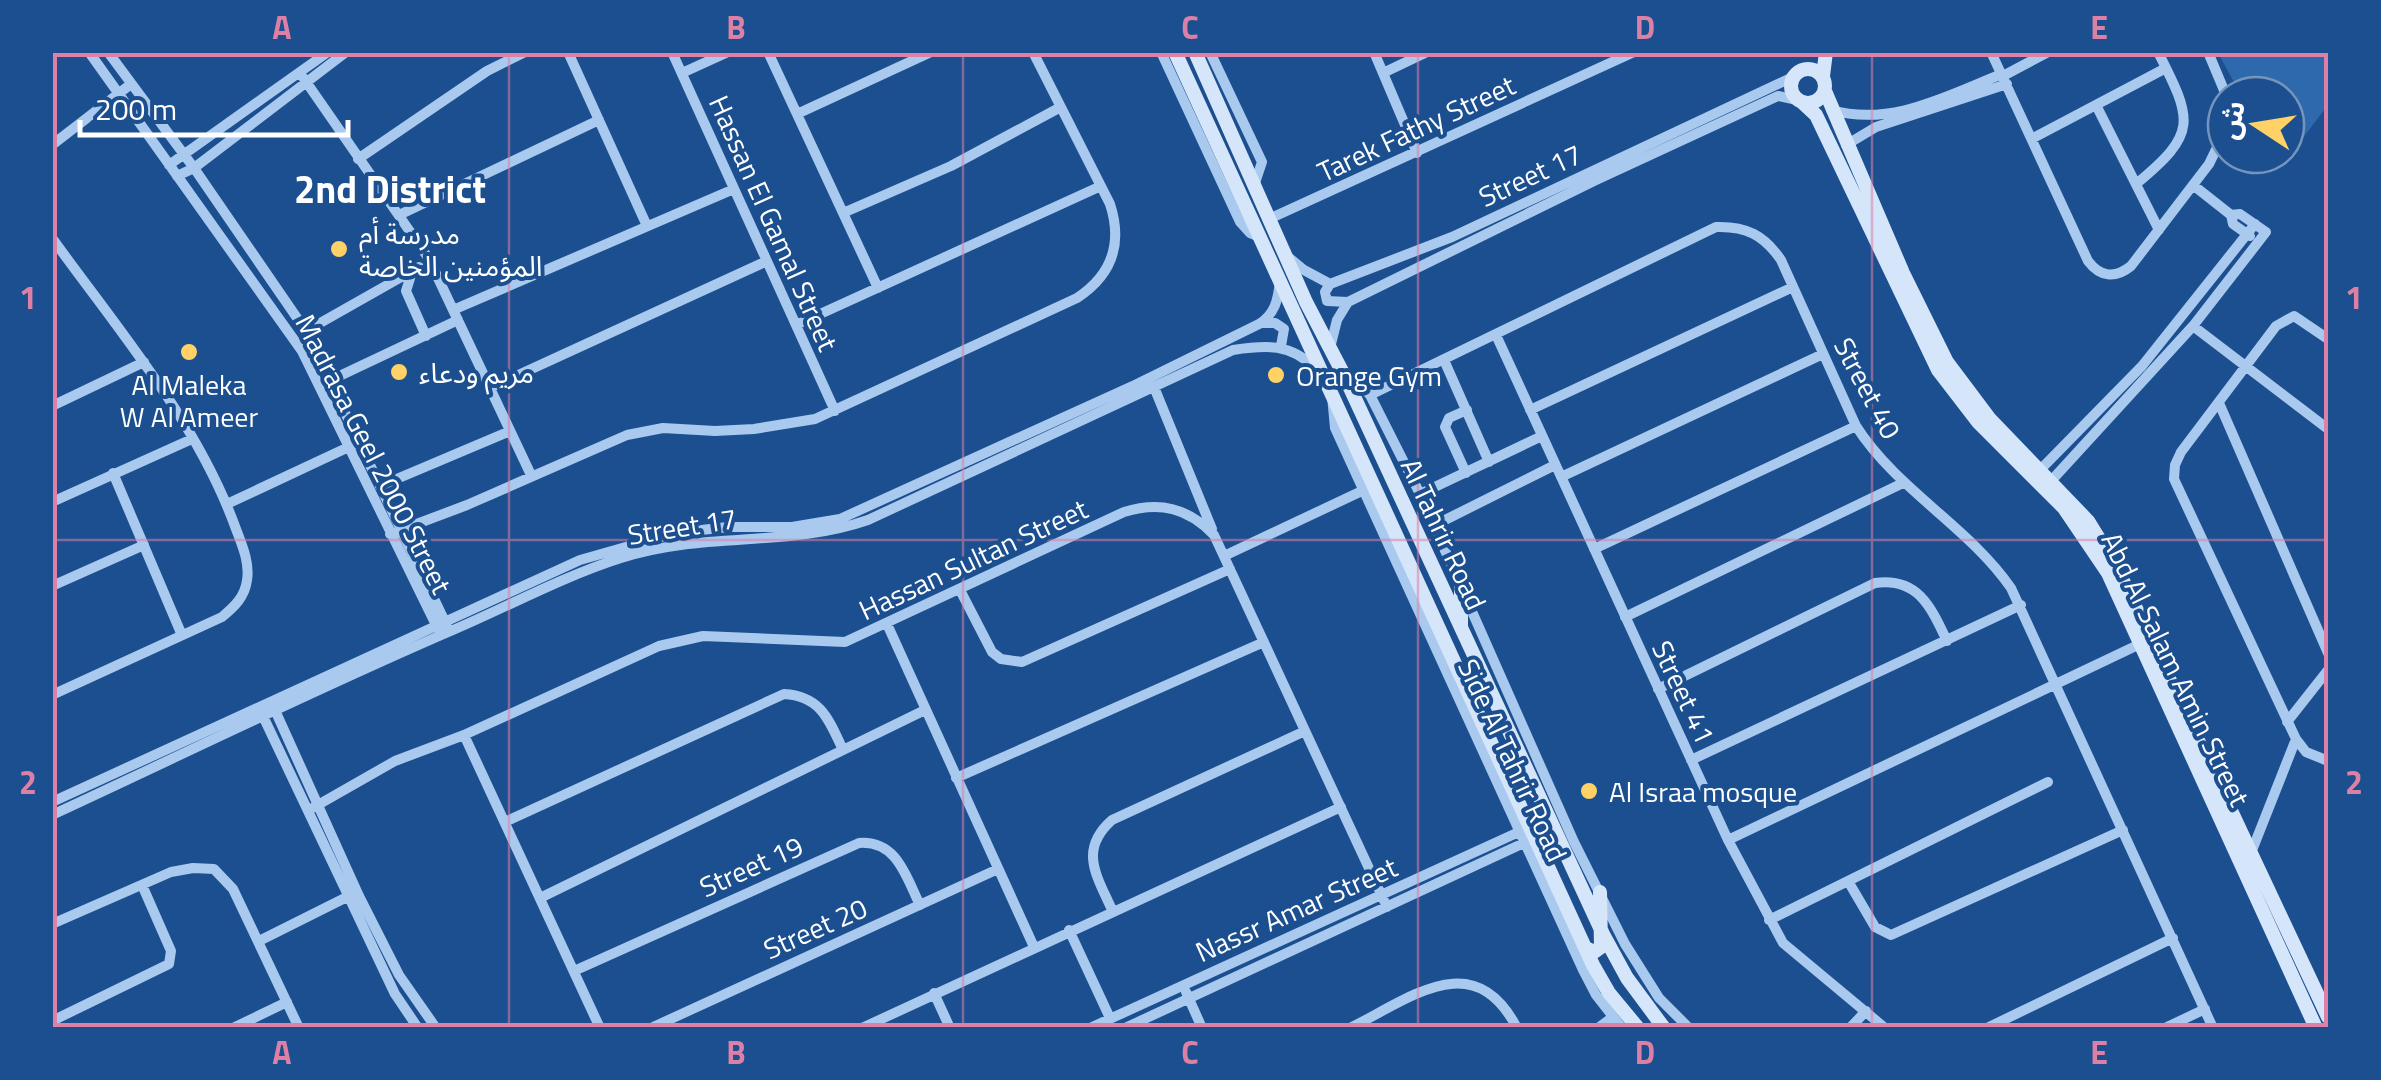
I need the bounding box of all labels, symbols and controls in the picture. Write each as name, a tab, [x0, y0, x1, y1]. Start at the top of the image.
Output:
text: A	[272, 3, 292, 51]
text: B	[726, 3, 746, 51]
text: C	[1181, 3, 1199, 51]
text: D	[1635, 3, 1655, 51]
text: E	[2090, 3, 2108, 51]
street label: Tarek Fathy Street	[1310, 63, 1522, 193]
scale bar	[80, 75, 348, 137]
north arrow	[2206, 75, 2306, 175]
text: 200 m	[95, 86, 177, 132]
street label: Hassan El Gamal Street	[698, 88, 850, 358]
text: ش	[2206, 96, 2256, 143]
street label: Street 17	[1471, 132, 1589, 218]
district label: 2nd District	[294, 160, 486, 218]
place label: مدرسة أم المؤمنين الخاصة	[359, 212, 543, 287]
marker: مدرسة أم المؤمنين الخاصة	[328, 238, 350, 260]
text: 1	[19, 273, 37, 321]
text: 1	[2345, 273, 2363, 321]
street label: Madrasa Geel 2000 Street	[285, 307, 463, 601]
street label: Street 40	[1823, 329, 1913, 447]
marker: Al Maleka W Al Ameer	[178, 341, 200, 363]
place label: مريم ودعاء	[419, 351, 534, 395]
place label: Orange Gym	[1296, 354, 1442, 397]
marker: مريم ودعاء	[388, 361, 410, 383]
place label: Al Maleka W Al Ameer	[120, 363, 258, 438]
marker: Orange Gym	[1265, 364, 1287, 386]
street label: Al Tahrir Road	[1390, 451, 1498, 617]
street label: Hassan Sultan Street	[852, 487, 1095, 631]
street label: Street 17	[624, 496, 740, 556]
street label: Abd Al Salam Amin Street	[2091, 524, 2261, 814]
street label: Street 41	[1641, 633, 1727, 751]
street label: Side Al Tahrir Road	[1447, 652, 1579, 868]
text: 2	[19, 758, 37, 806]
text: 2	[2345, 758, 2363, 806]
place label: Al Israa mosque	[1609, 770, 1797, 813]
marker: Al Israa mosque	[1578, 780, 1600, 802]
street label: Street 19	[692, 824, 810, 908]
street label: Nassr Amar Street	[1188, 845, 1404, 973]
street label: Street 20	[756, 886, 874, 970]
text: A	[272, 1028, 292, 1076]
text: B	[726, 1028, 746, 1076]
text: C	[1181, 1028, 1199, 1076]
text: D	[1635, 1028, 1655, 1076]
text: E	[2090, 1028, 2108, 1076]

